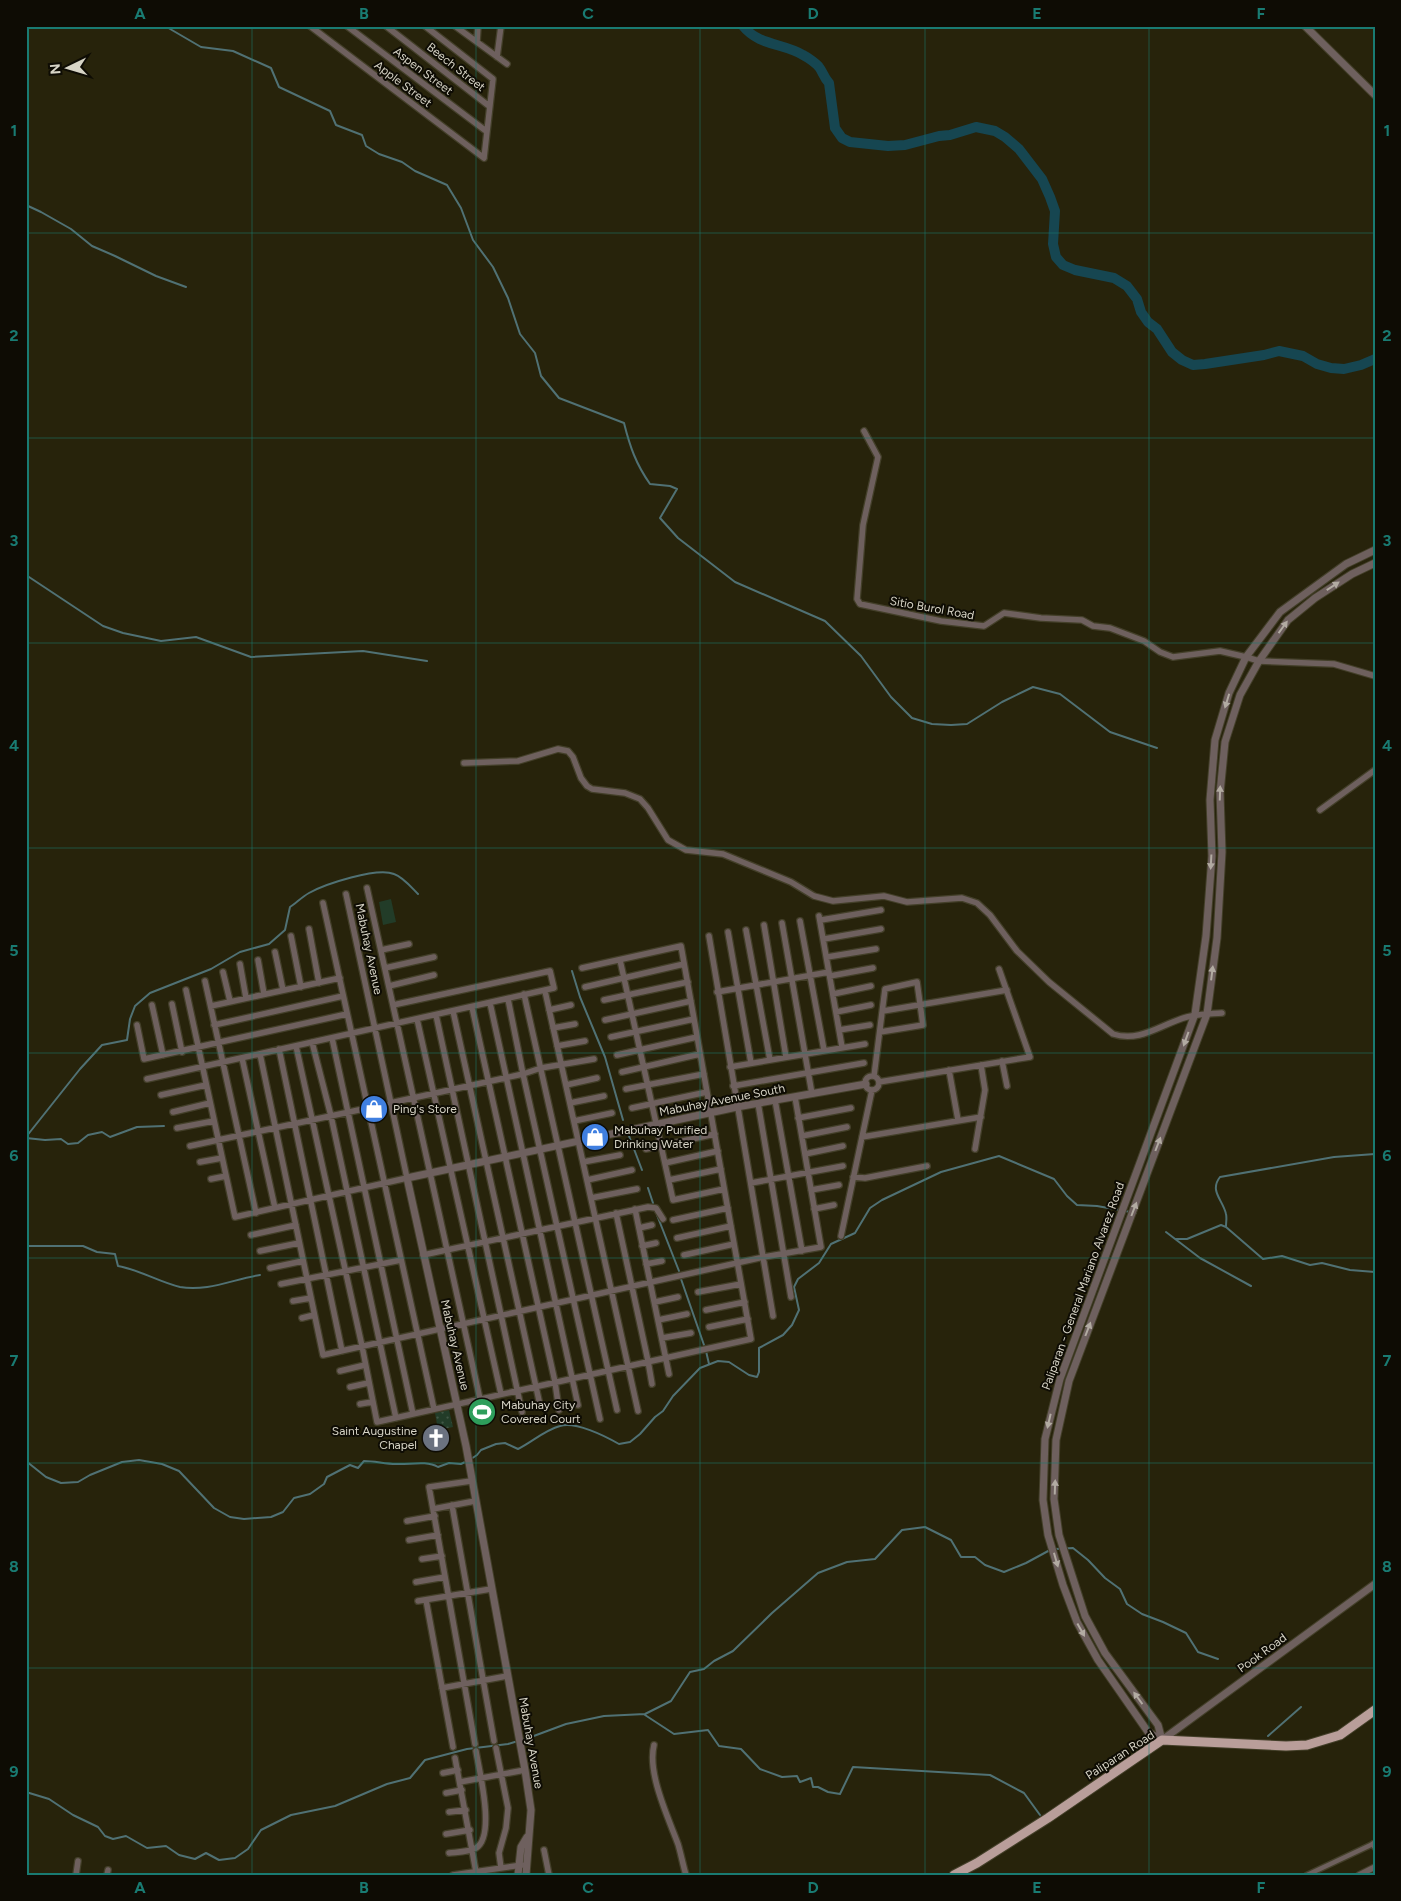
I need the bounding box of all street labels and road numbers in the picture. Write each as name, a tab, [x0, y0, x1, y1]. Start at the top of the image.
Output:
street label: Beech Street	[424, 40, 488, 94]
street label: Aspen Street	[391, 44, 456, 98]
street label: Apple Street	[372, 58, 435, 110]
street label: Sitio Burol Road	[889, 594, 975, 622]
street label: Mabuhay Avenue	[353, 902, 386, 996]
street label: Mabuhay Avenue South	[658, 1081, 786, 1119]
street label: Paliparan - General Mariano Alvarez Road	[1039, 1180, 1127, 1392]
street label: Mabuhay Avenue	[438, 1298, 472, 1392]
street label: Pook Road	[1235, 1631, 1289, 1675]
street label: Mabuhay Avenue	[516, 1696, 546, 1790]
street label: Paliparan Road	[1083, 1728, 1157, 1782]

